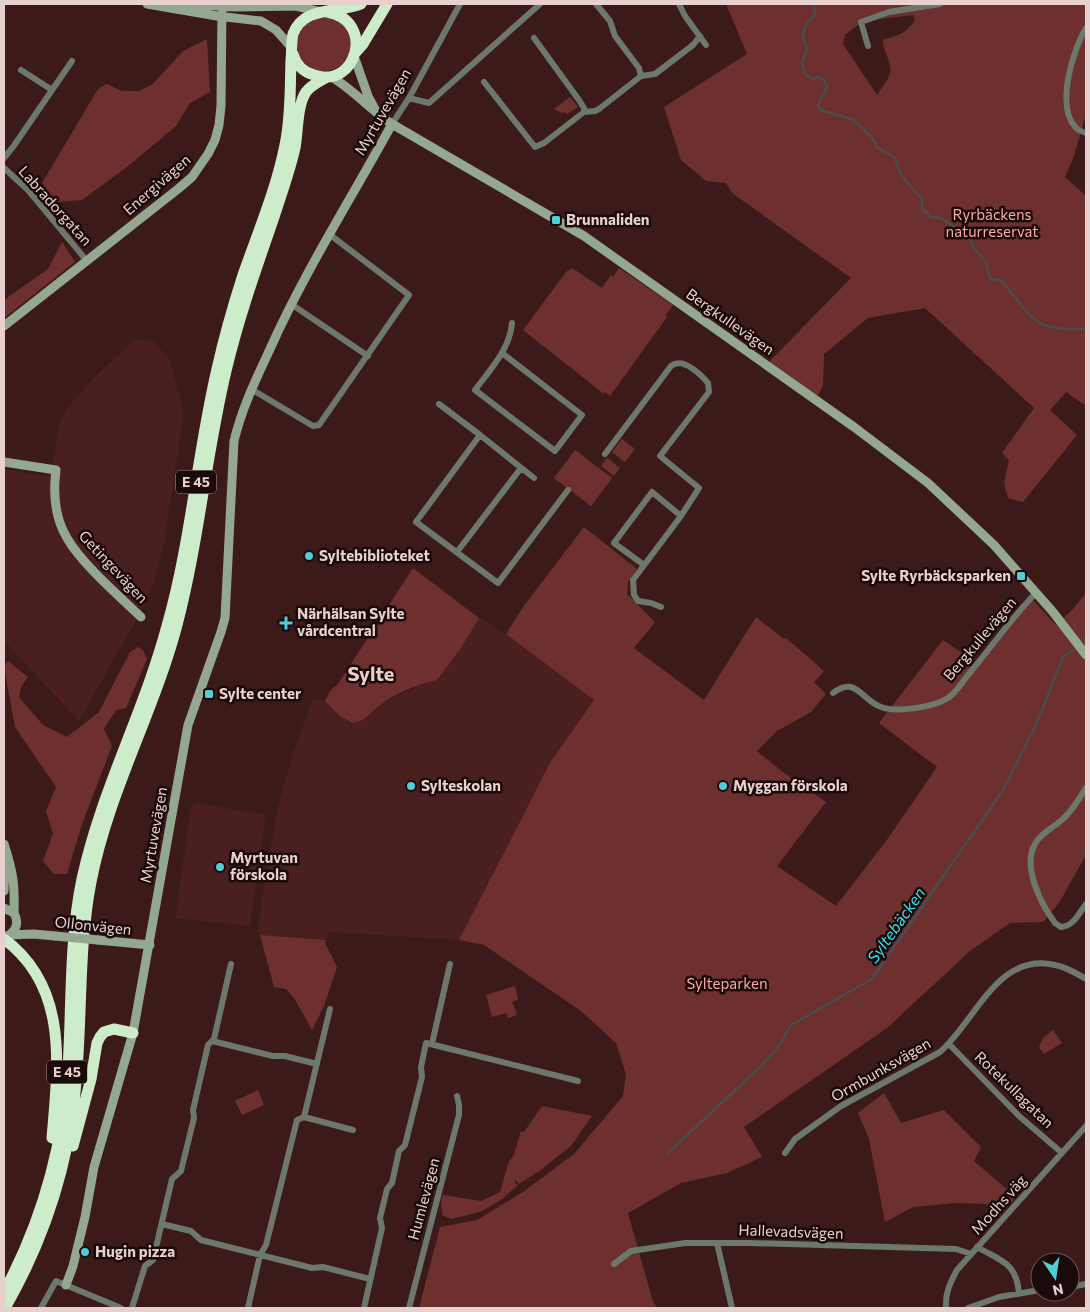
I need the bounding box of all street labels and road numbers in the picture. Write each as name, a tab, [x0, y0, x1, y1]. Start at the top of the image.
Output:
street label: Myrtuvevägen	[350, 65, 414, 158]
street label: Energivägen	[119, 150, 194, 218]
street label: Labradorgatan	[15, 162, 96, 249]
street label: Bergkullevägen	[683, 284, 778, 358]
road number: E 45	[176, 471, 216, 494]
street label: Getingevägen	[75, 526, 152, 606]
street label: Bergkullevägen	[939, 593, 1019, 684]
street label: Myrtuvevägen	[136, 785, 170, 884]
street label: Ollonvägen	[54, 912, 132, 938]
street label: Ormbunksvägen	[828, 1033, 933, 1105]
street label: Rotekullagatan	[971, 1047, 1058, 1131]
road number: E 45	[47, 1060, 87, 1084]
street label: Humlevägen	[403, 1156, 443, 1242]
street label: Modhs väg	[967, 1171, 1030, 1238]
street label: Hallevadsvägen	[738, 1220, 844, 1242]

